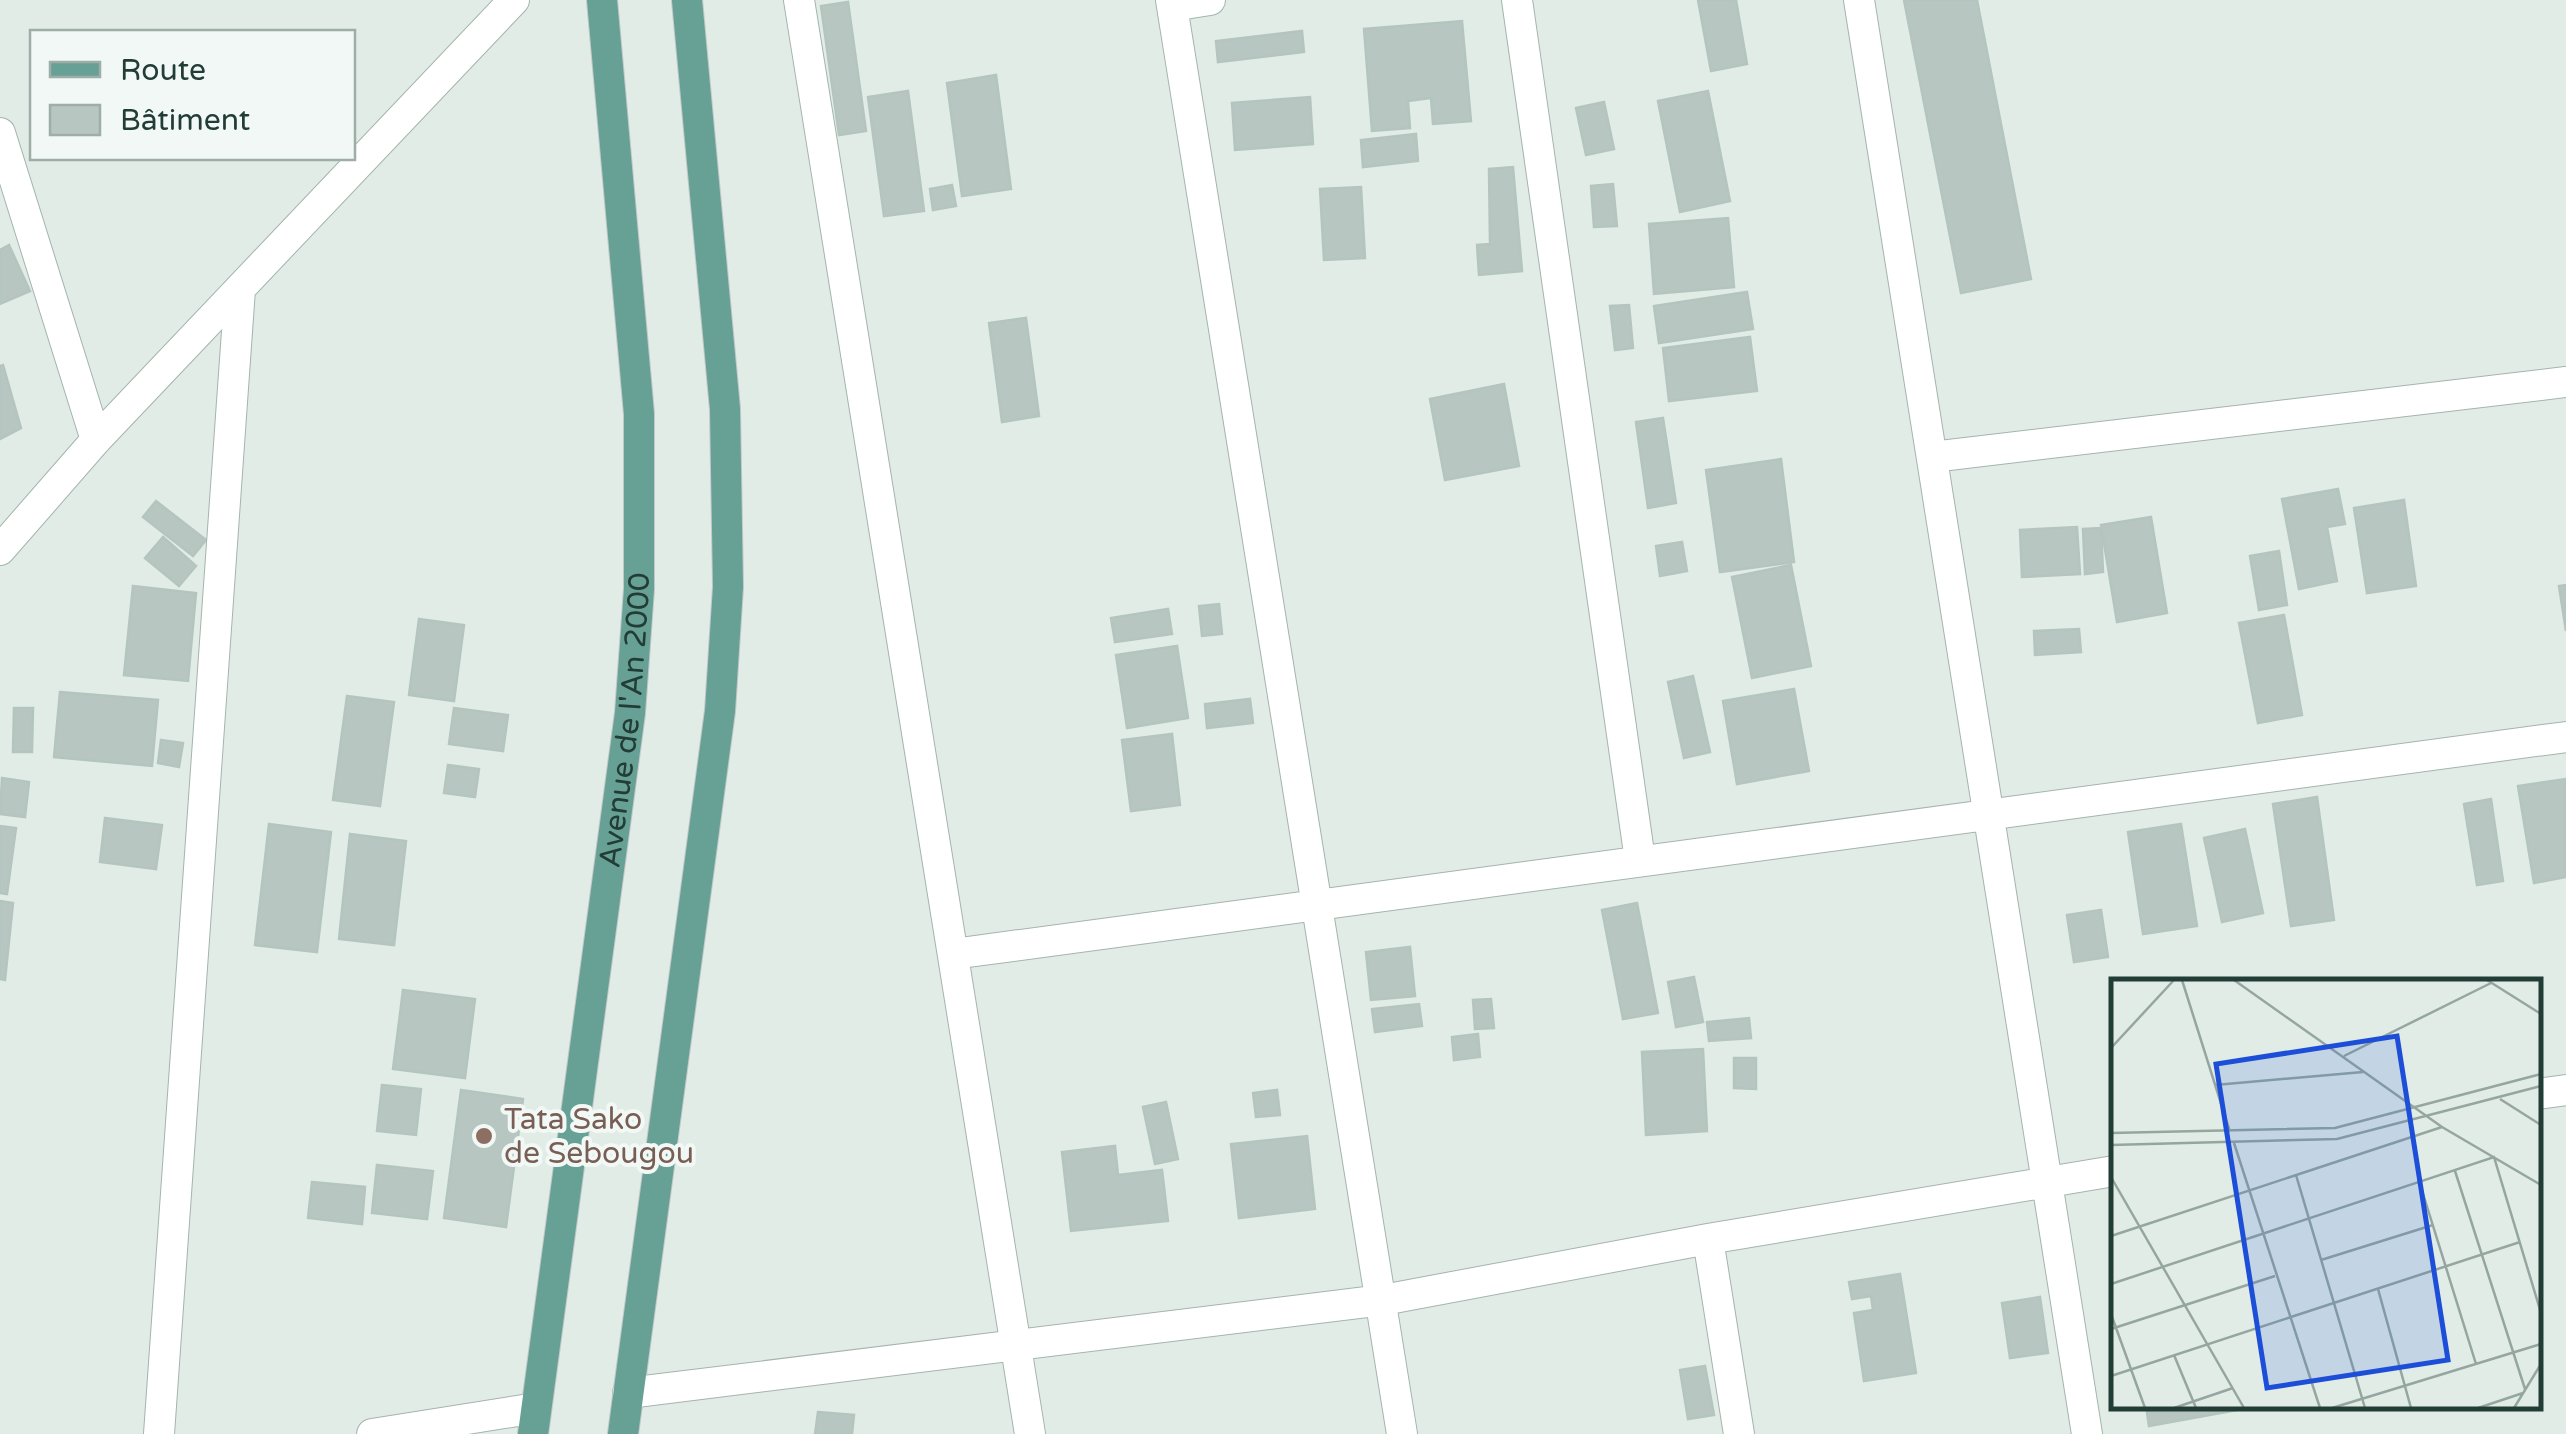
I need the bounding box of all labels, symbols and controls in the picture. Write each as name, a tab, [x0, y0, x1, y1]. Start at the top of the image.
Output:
legend	[30, 30, 355, 160]
text: Route	[120, 52, 206, 89]
text: Bâtiment	[120, 102, 250, 139]
street label: Avenue de l'An 2000	[591, 572, 658, 870]
inset map	[2111, 979, 2541, 1409]
place label: Tata Sako de Sebougou	[504, 1101, 694, 1172]
marker: Tata Sako de Sebougou	[473, 1125, 495, 1147]

